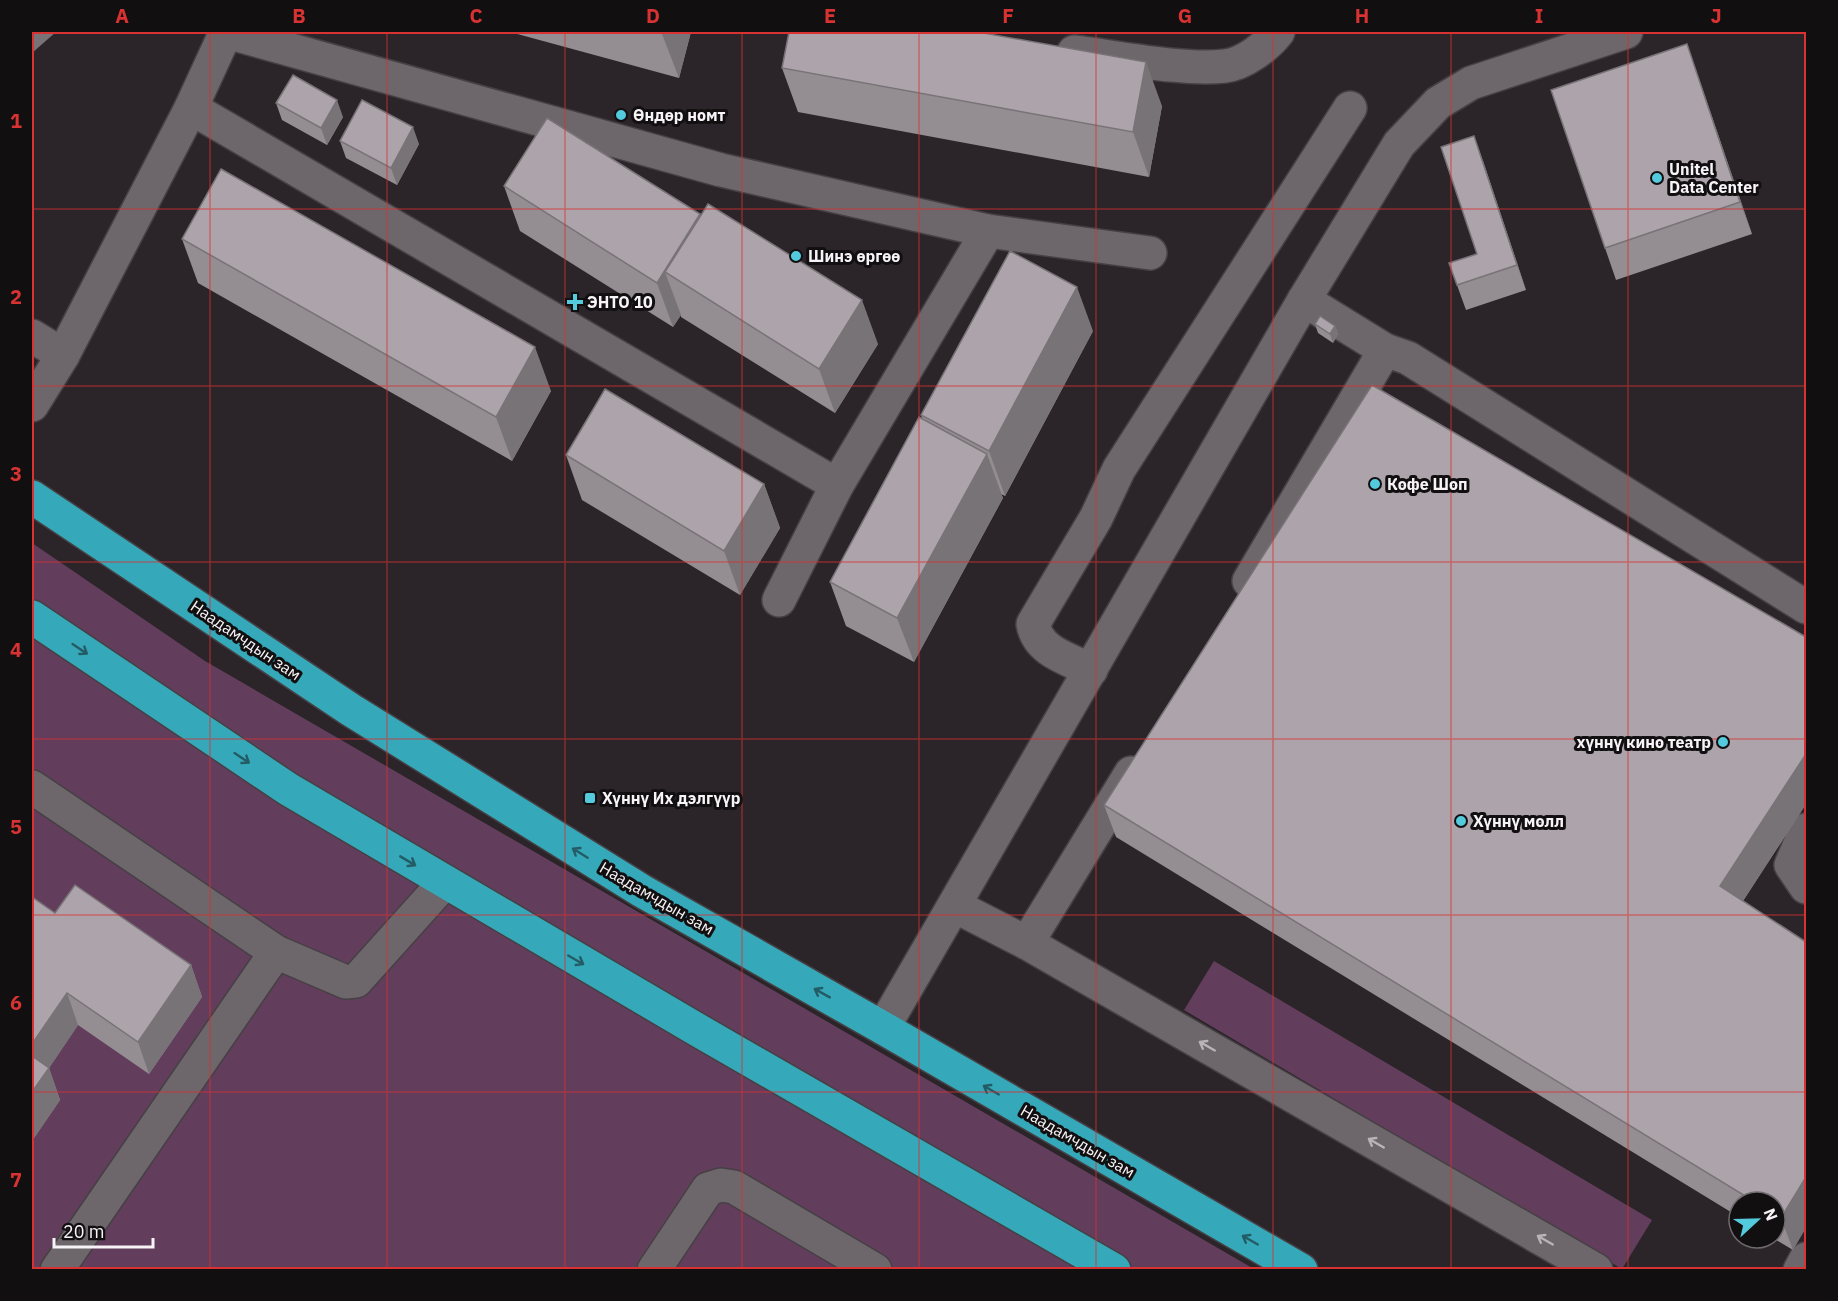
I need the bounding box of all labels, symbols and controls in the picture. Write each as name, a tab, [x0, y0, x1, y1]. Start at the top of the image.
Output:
text: A	[115, 2, 129, 29]
text: B	[292, 2, 306, 29]
text: C	[469, 2, 483, 29]
text: D	[646, 2, 660, 29]
text: E	[824, 2, 836, 29]
text: F	[1002, 2, 1014, 29]
text: G	[1178, 2, 1192, 29]
text: H	[1355, 2, 1369, 29]
text: I	[1535, 2, 1543, 29]
text: J	[1710, 2, 1722, 29]
place label: Өндөр номт	[633, 105, 726, 125]
text: 1	[10, 107, 22, 134]
marker: Өндөр номт	[614, 108, 628, 122]
place label: Unitel Data Center	[1669, 159, 1759, 197]
marker: Unitel Data Center	[1650, 171, 1664, 185]
place label: Шинэ өргөө	[808, 246, 900, 266]
marker: Шинэ өргөө	[789, 249, 803, 263]
text: 2	[10, 283, 22, 310]
place label: ЭНТО 10	[587, 292, 653, 312]
marker: ЭНТО 10	[568, 295, 582, 309]
text: 3	[10, 460, 22, 487]
place label: Кофе Шоп	[1387, 474, 1468, 494]
marker: Кофе Шоп	[1368, 477, 1382, 491]
street label: Наадамчдын зам	[187, 596, 305, 684]
text: 4	[10, 636, 22, 663]
one-way arrow	[71, 644, 88, 656]
place label: хүннү кино театр	[1576, 732, 1711, 752]
marker: хүннү кино театр	[1716, 735, 1730, 749]
one-way arrow	[233, 752, 250, 764]
place label: Хүннү Их дэлгүүр	[602, 788, 741, 808]
marker: Хүннү Их дэлгүүр	[583, 791, 597, 805]
place label: Хүннү молл	[1473, 811, 1564, 831]
text: 5	[10, 813, 22, 840]
marker: Хүннү молл	[1454, 814, 1468, 828]
one-way arrow	[572, 846, 589, 858]
one-way arrow	[399, 855, 416, 867]
street label: Наадамчдын зам	[596, 857, 718, 939]
one-way arrow	[567, 954, 584, 966]
one-way arrow	[813, 987, 831, 998]
text: 6	[10, 989, 22, 1016]
one-way arrow	[1199, 1040, 1216, 1052]
one-way arrow	[983, 1083, 1000, 1095]
street label: Наадамчдын зам	[1017, 1100, 1139, 1182]
one-way arrow	[1368, 1137, 1385, 1149]
text: 7	[10, 1166, 22, 1193]
north arrow	[1727, 1190, 1787, 1250]
text: N	[1759, 1205, 1782, 1224]
scale bar	[54, 1211, 153, 1249]
text: 20 m	[63, 1220, 105, 1243]
one-way arrow	[1242, 1234, 1259, 1246]
one-way arrow	[1537, 1234, 1554, 1246]

